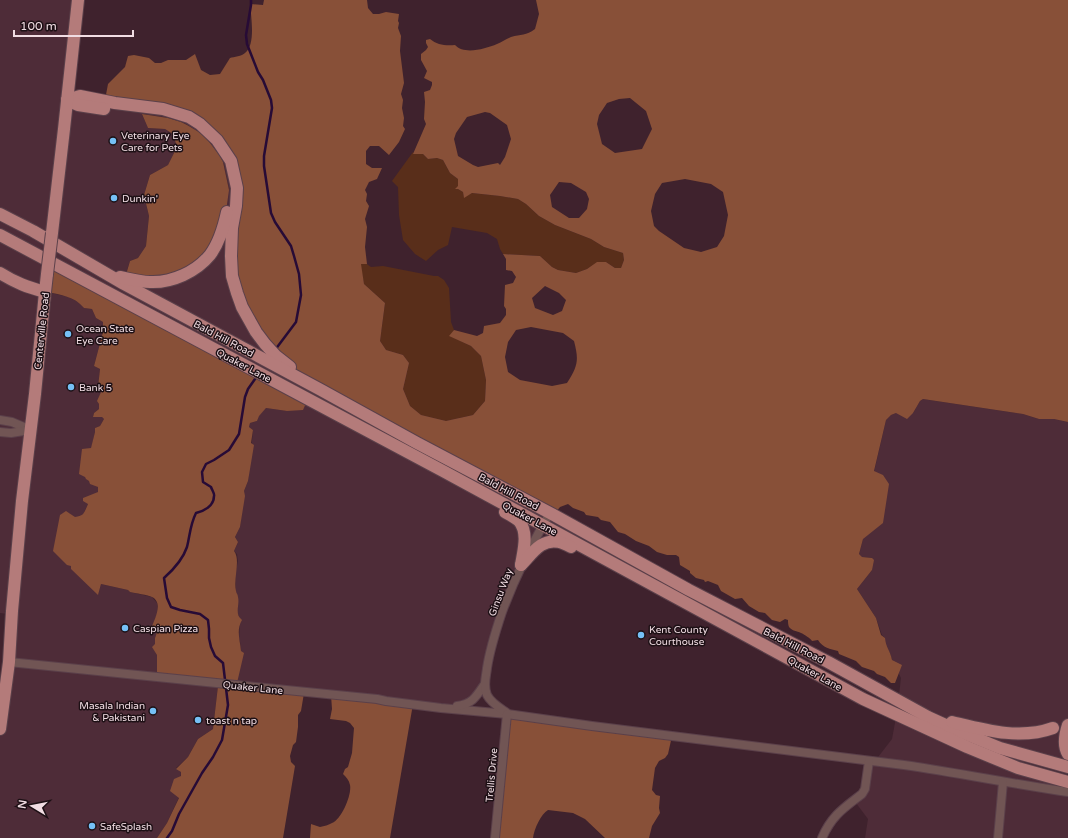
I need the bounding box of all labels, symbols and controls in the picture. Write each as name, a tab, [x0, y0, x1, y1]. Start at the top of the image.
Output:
scale bar	[14, 12, 133, 38]
text: 100 m	[20, 19, 57, 33]
place label: Veterinary Eye Care for Pets	[121, 130, 190, 154]
marker: Veterinary Eye Care for Pets	[108, 136, 118, 146]
marker: Dunkin'	[109, 193, 119, 203]
place label: Dunkin'	[122, 193, 158, 205]
street label: Centerville Road	[32, 292, 52, 370]
street label: Bald Hill Road	[191, 318, 256, 360]
place label: Ocean State Eye Care	[76, 323, 134, 347]
marker: Ocean State Eye Care	[63, 329, 73, 339]
street label: Quaker Lane	[214, 346, 273, 385]
marker: Bank 5	[66, 382, 76, 392]
place label: Bank 5	[79, 382, 112, 394]
street label: Bald Hill Road	[476, 471, 541, 513]
street label: Quaker Lane	[500, 499, 559, 538]
street label: Ginsu Way	[486, 566, 516, 618]
marker: Caspian Pizza	[120, 623, 130, 633]
place label: Caspian Pizza	[133, 623, 198, 635]
place label: Kent County Courthouse	[649, 624, 708, 648]
street label: Bald Hill Road	[761, 625, 826, 666]
marker: Kent County Courthouse	[636, 630, 646, 640]
street label: Quaker Lane	[785, 654, 844, 694]
street label: Quaker Lane	[222, 679, 284, 697]
place label: Masala Indian & Pakistani	[79, 700, 145, 724]
marker: Masala Indian & Pakistani	[148, 706, 158, 716]
marker: toast n tap	[193, 715, 203, 725]
place label: toast n tap	[206, 715, 257, 727]
street label: Trellis Drive	[484, 747, 500, 803]
north arrow	[12, 786, 52, 826]
text: N	[15, 799, 30, 810]
marker: SafeSplash	[87, 821, 97, 831]
place label: SafeSplash	[100, 821, 152, 833]

